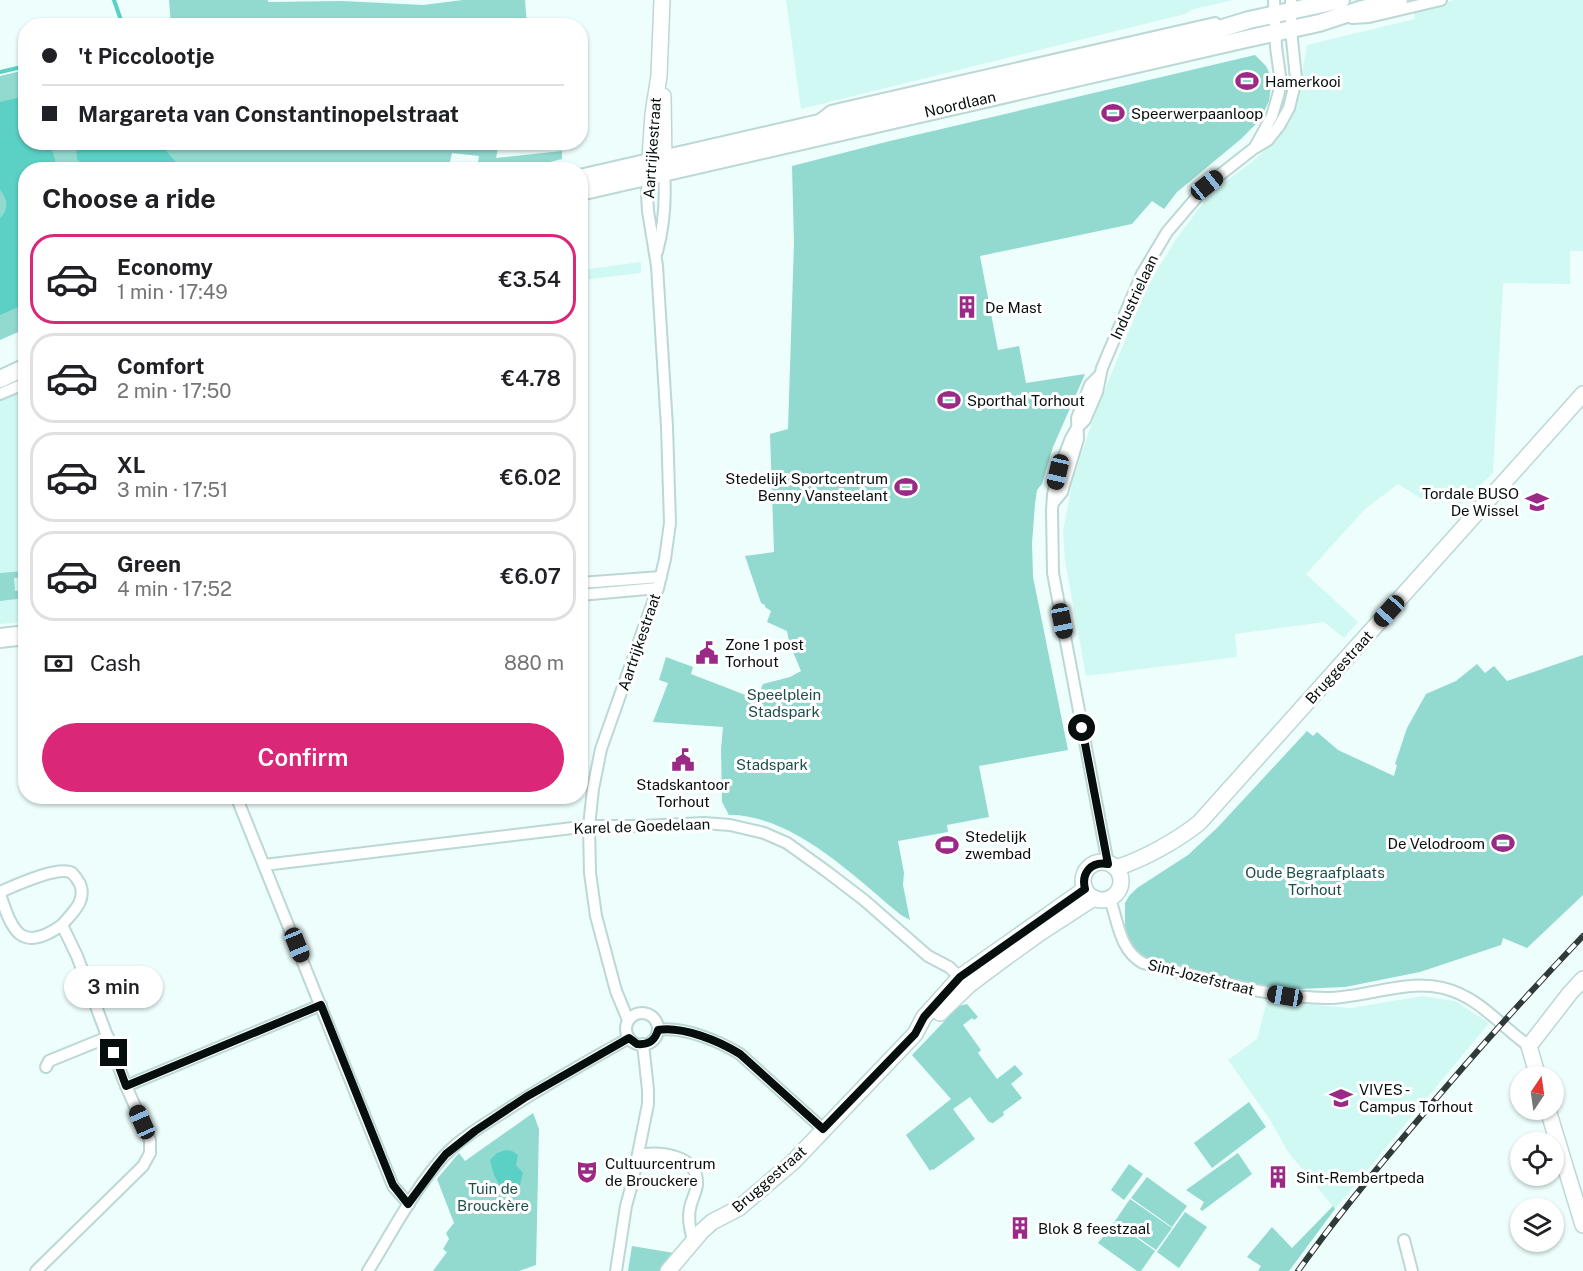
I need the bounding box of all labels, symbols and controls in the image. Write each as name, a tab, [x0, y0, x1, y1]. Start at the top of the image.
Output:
text: 't Piccolootje	[78, 43, 215, 69]
sports icon: Hamerkooi	[1234, 68, 1260, 94]
place label: Hamerkooi	[1265, 73, 1341, 90]
street label: Noordlaan	[923, 88, 997, 120]
street label: Aartrijkestraat	[640, 97, 664, 199]
sports icon: Speerwerpaanloop	[1100, 100, 1126, 126]
text: Margareta van Constantinopelstraat	[78, 101, 459, 127]
place label: Speerwerpaanloop	[1131, 105, 1263, 122]
car	[1187, 167, 1227, 203]
text: Choose a ride	[42, 182, 216, 214]
icon: car	[45, 252, 99, 306]
street label: Industrielaan	[1107, 252, 1161, 342]
text: Economy	[117, 254, 213, 280]
text: €3.54	[499, 266, 561, 292]
text: 1 min · 17:49	[117, 280, 228, 304]
building icon: De Mast	[954, 294, 980, 320]
place label: De Mast	[985, 299, 1042, 316]
icon: car	[45, 351, 99, 405]
text: Comfort	[117, 353, 204, 379]
text: €4.78	[501, 365, 561, 391]
text: 2 min · 17:50	[117, 379, 232, 403]
sports icon: Sporthal Torhout	[936, 387, 962, 413]
place label: Sporthal Torhout	[967, 392, 1085, 409]
icon: car	[45, 450, 99, 504]
text: XL	[117, 452, 145, 478]
car	[1045, 452, 1071, 492]
text: €6.02	[500, 464, 561, 490]
place label: Stedelijk Sportcentrum Benny Vansteelant	[725, 470, 888, 504]
sports icon: Stedelijk Sportcentrum Benny Vansteelant	[893, 474, 919, 500]
text: 3 min · 17:51	[117, 478, 228, 502]
place label: Tordale BUSO De Wissel	[1422, 485, 1519, 519]
school or university icon: Tordale BUSO De Wissel	[1524, 489, 1550, 515]
icon: car	[45, 549, 99, 603]
text: Green	[117, 551, 181, 577]
text: €6.07	[501, 563, 561, 589]
text: 4 min · 17:52	[117, 577, 232, 601]
street label: Aartrijkestraat	[614, 591, 664, 693]
car	[1370, 592, 1408, 630]
car	[1050, 602, 1074, 640]
street label: Bruggestraat	[1302, 627, 1376, 707]
place label: Zone 1 post Torhout	[725, 636, 804, 670]
public building icon: Zone 1 post Torhout	[694, 640, 720, 666]
icon: cash	[42, 647, 75, 680]
text: Cash	[90, 650, 141, 676]
text: 880 m	[504, 651, 564, 675]
park label: Speelplein Stadspark	[747, 686, 821, 720]
route start	[1068, 714, 1095, 741]
button: Confirm	[42, 723, 564, 792]
public building icon: Stadskantoor Torhout	[670, 747, 696, 773]
park label: Stadspark	[736, 756, 808, 773]
place label: Stadskantoor Torhout	[636, 776, 730, 810]
street label: Karel de Goedelaan	[573, 815, 711, 837]
place label: Stedelijk zwembad	[965, 828, 1031, 862]
sports icon: De Velodroom	[1490, 830, 1516, 856]
sports icon: Stedelijk zwembad	[934, 832, 960, 858]
place label: De Velodroom	[1388, 835, 1485, 852]
park label: Oude Begraafplaats Torhout	[1245, 864, 1385, 898]
car	[282, 925, 312, 965]
street label: Sint-Jozefstraat	[1146, 956, 1256, 998]
callout: 3 min	[64, 966, 164, 1008]
text: 3 min	[87, 975, 140, 999]
car	[1266, 984, 1304, 1008]
route end	[100, 1039, 127, 1066]
north arrow	[1510, 1066, 1564, 1120]
map controls	[1510, 1066, 1564, 1252]
place label: VIVES - Campus Torhout	[1359, 1081, 1473, 1115]
school or university icon: VIVES - Campus Torhout	[1328, 1085, 1354, 1111]
car	[126, 1102, 158, 1142]
button: locate	[1510, 1132, 1564, 1186]
street label: Bruggestraat	[729, 1142, 809, 1216]
place label: Cultuurcentrum de Brouckere	[605, 1155, 716, 1189]
theatre icon: Cultuurcentrum de Brouckere	[574, 1159, 600, 1185]
building icon: Sint-Rembertpeda	[1265, 1164, 1291, 1190]
place label: Sint-Rembertpeda	[1296, 1169, 1424, 1186]
park label: Tuin de Brouckère	[457, 1180, 529, 1214]
button: layers	[1510, 1198, 1564, 1252]
building icon: Blok 8 feestzaal	[1007, 1215, 1033, 1241]
place label: Blok 8 feestzaal	[1038, 1220, 1151, 1237]

